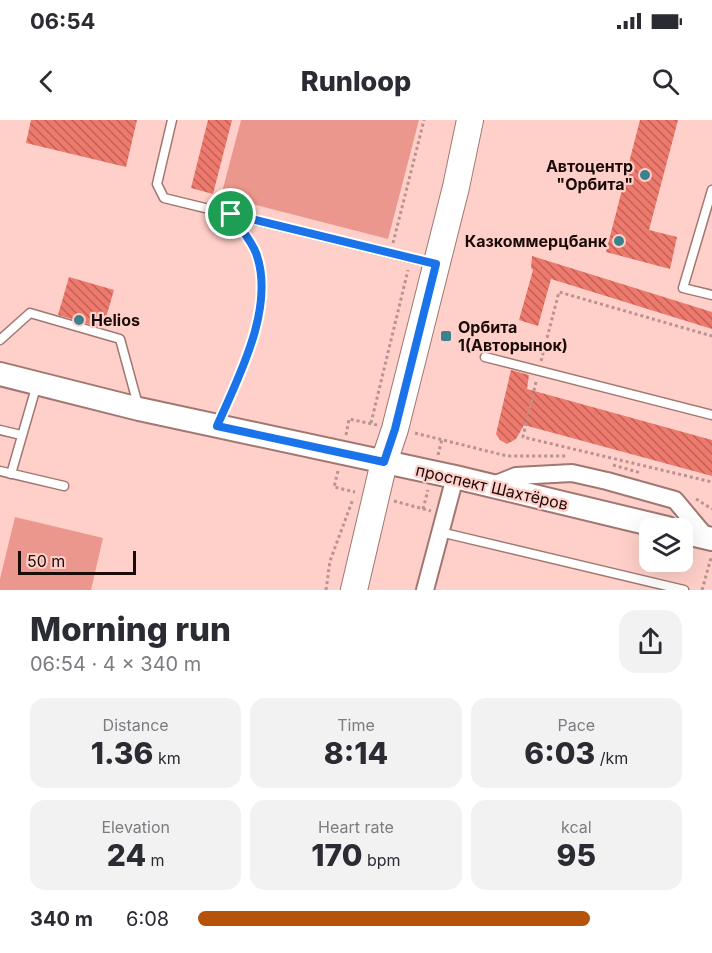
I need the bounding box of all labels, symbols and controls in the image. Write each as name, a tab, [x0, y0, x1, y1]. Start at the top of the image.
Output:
text: 06:54	[30, 8, 95, 34]
icon: back	[30, 65, 63, 98]
text: Runloop	[301, 65, 411, 98]
icon: search	[649, 65, 682, 98]
place label: Автоцентр "Орбита"	[546, 156, 633, 194]
marker: Автоцентр "Орбита"	[638, 168, 652, 182]
pin	[205, 188, 256, 239]
icon: arrive	[214, 197, 247, 230]
place label: Казкоммерцбанк	[465, 231, 608, 251]
marker: Казкоммерцбанк	[612, 234, 626, 248]
place label: Helios	[91, 310, 140, 330]
marker: Helios	[72, 313, 86, 327]
place label: Орбита 1(Авторынок)	[458, 317, 568, 355]
marker: Орбита 1(Авторынок)	[439, 329, 453, 343]
street label: проспект Шахтёров	[414, 460, 570, 514]
map controls	[639, 518, 693, 572]
button: layers	[639, 518, 693, 572]
scale bar	[18, 548, 136, 576]
text: 50 m	[27, 551, 65, 571]
text: Morning run	[30, 609, 231, 649]
button: share	[619, 610, 682, 673]
text: 06:54 · 4 × 340 m	[30, 652, 201, 676]
text: Distance	[103, 715, 169, 735]
text: Time	[337, 715, 375, 735]
text: Pace	[557, 715, 595, 735]
text: 1.36	[91, 735, 153, 771]
text: 8:14	[324, 735, 388, 771]
text: 6:03	[524, 735, 595, 771]
text: km	[153, 748, 181, 768]
text: /km	[595, 748, 628, 768]
text: Elevation	[101, 817, 170, 837]
text: Heart rate	[318, 817, 394, 837]
text: kcal	[561, 817, 592, 837]
text: 24	[107, 837, 146, 873]
text: 170	[311, 837, 363, 873]
text: 95	[557, 837, 596, 873]
text: m	[146, 850, 165, 870]
text: bpm	[363, 850, 401, 870]
text: 340 m	[30, 907, 93, 931]
text: 6:08	[126, 907, 169, 931]

